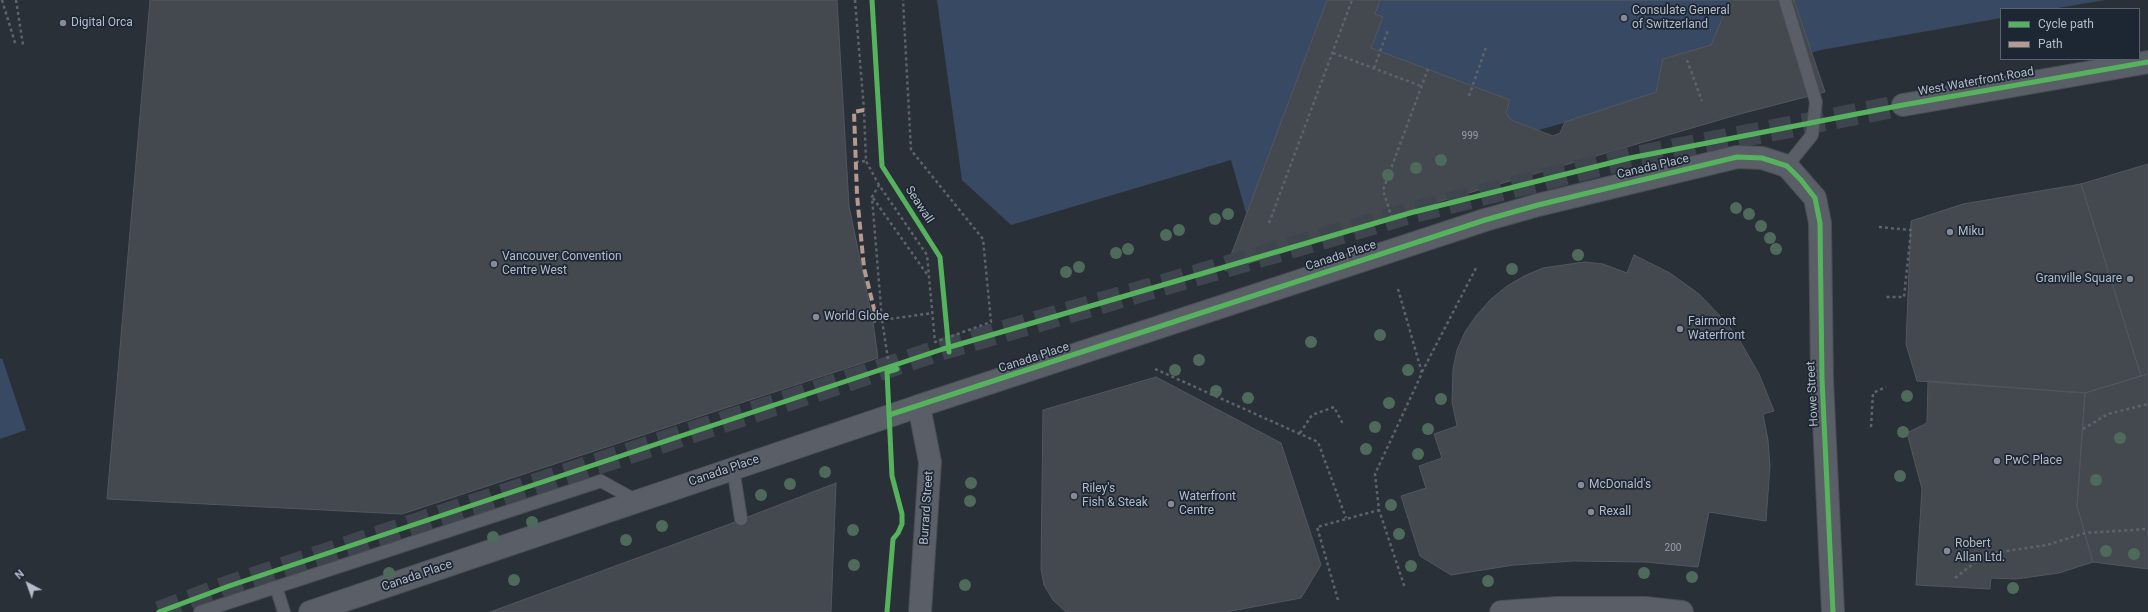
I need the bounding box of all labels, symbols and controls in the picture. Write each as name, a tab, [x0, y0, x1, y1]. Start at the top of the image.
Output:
place label: Consulate General of Switzerland	[1632, 4, 1730, 32]
legend	[2000, 8, 2140, 60]
marker: Consulate General of Switzerland	[1619, 13, 1629, 23]
place label: Digital Orca	[71, 16, 133, 30]
text: Cycle path	[2038, 17, 2094, 31]
marker: Digital Orca	[58, 18, 68, 28]
text: Path	[2038, 37, 2063, 51]
street label: West Waterfront Road	[1917, 65, 2035, 99]
house number: 999	[1462, 130, 1478, 142]
street label: Canada Place	[1616, 152, 1690, 182]
street label: Seawall	[902, 184, 936, 226]
place label: Miku	[1958, 225, 1984, 239]
marker: Miku	[1945, 227, 1955, 237]
street label: Canada Place	[1304, 238, 1378, 274]
place label: Vancouver Convention Centre West	[502, 250, 622, 278]
marker: Vancouver Convention Centre West	[489, 259, 499, 269]
place label: Granville Square	[2036, 272, 2122, 286]
marker: Granville Square	[2125, 274, 2135, 284]
place label: World Globe	[824, 310, 889, 324]
marker: World Globe	[811, 312, 821, 322]
place label: Fairmont Waterfront	[1688, 315, 1745, 343]
marker: Fairmont Waterfront	[1675, 324, 1685, 334]
street label: Canada Place	[997, 340, 1071, 376]
street label: Howe Street	[1804, 361, 1822, 427]
street label: Canada Place	[687, 452, 761, 490]
place label: PwC Place	[2005, 454, 2062, 468]
marker: PwC Place	[1992, 456, 2002, 466]
street label: Burrard Street	[917, 471, 937, 545]
place label: McDonald's	[1589, 478, 1651, 492]
marker: McDonald's	[1576, 480, 1586, 490]
place label: Riley's Fish & Steak	[1082, 482, 1148, 510]
place label: Waterfront Centre	[1179, 490, 1236, 518]
marker: Riley's Fish & Steak	[1069, 491, 1079, 501]
marker: Waterfront Centre	[1166, 499, 1176, 509]
place label: Rexall	[1599, 505, 1631, 519]
marker: Rexall	[1586, 507, 1596, 517]
place label: Robert Allan Ltd.	[1955, 537, 2005, 565]
house number: 200	[1665, 542, 1681, 554]
marker: Robert Allan Ltd.	[1942, 546, 1952, 556]
street label: Canada Place	[380, 557, 454, 595]
north arrow	[8, 564, 48, 604]
text: N	[13, 567, 27, 582]

